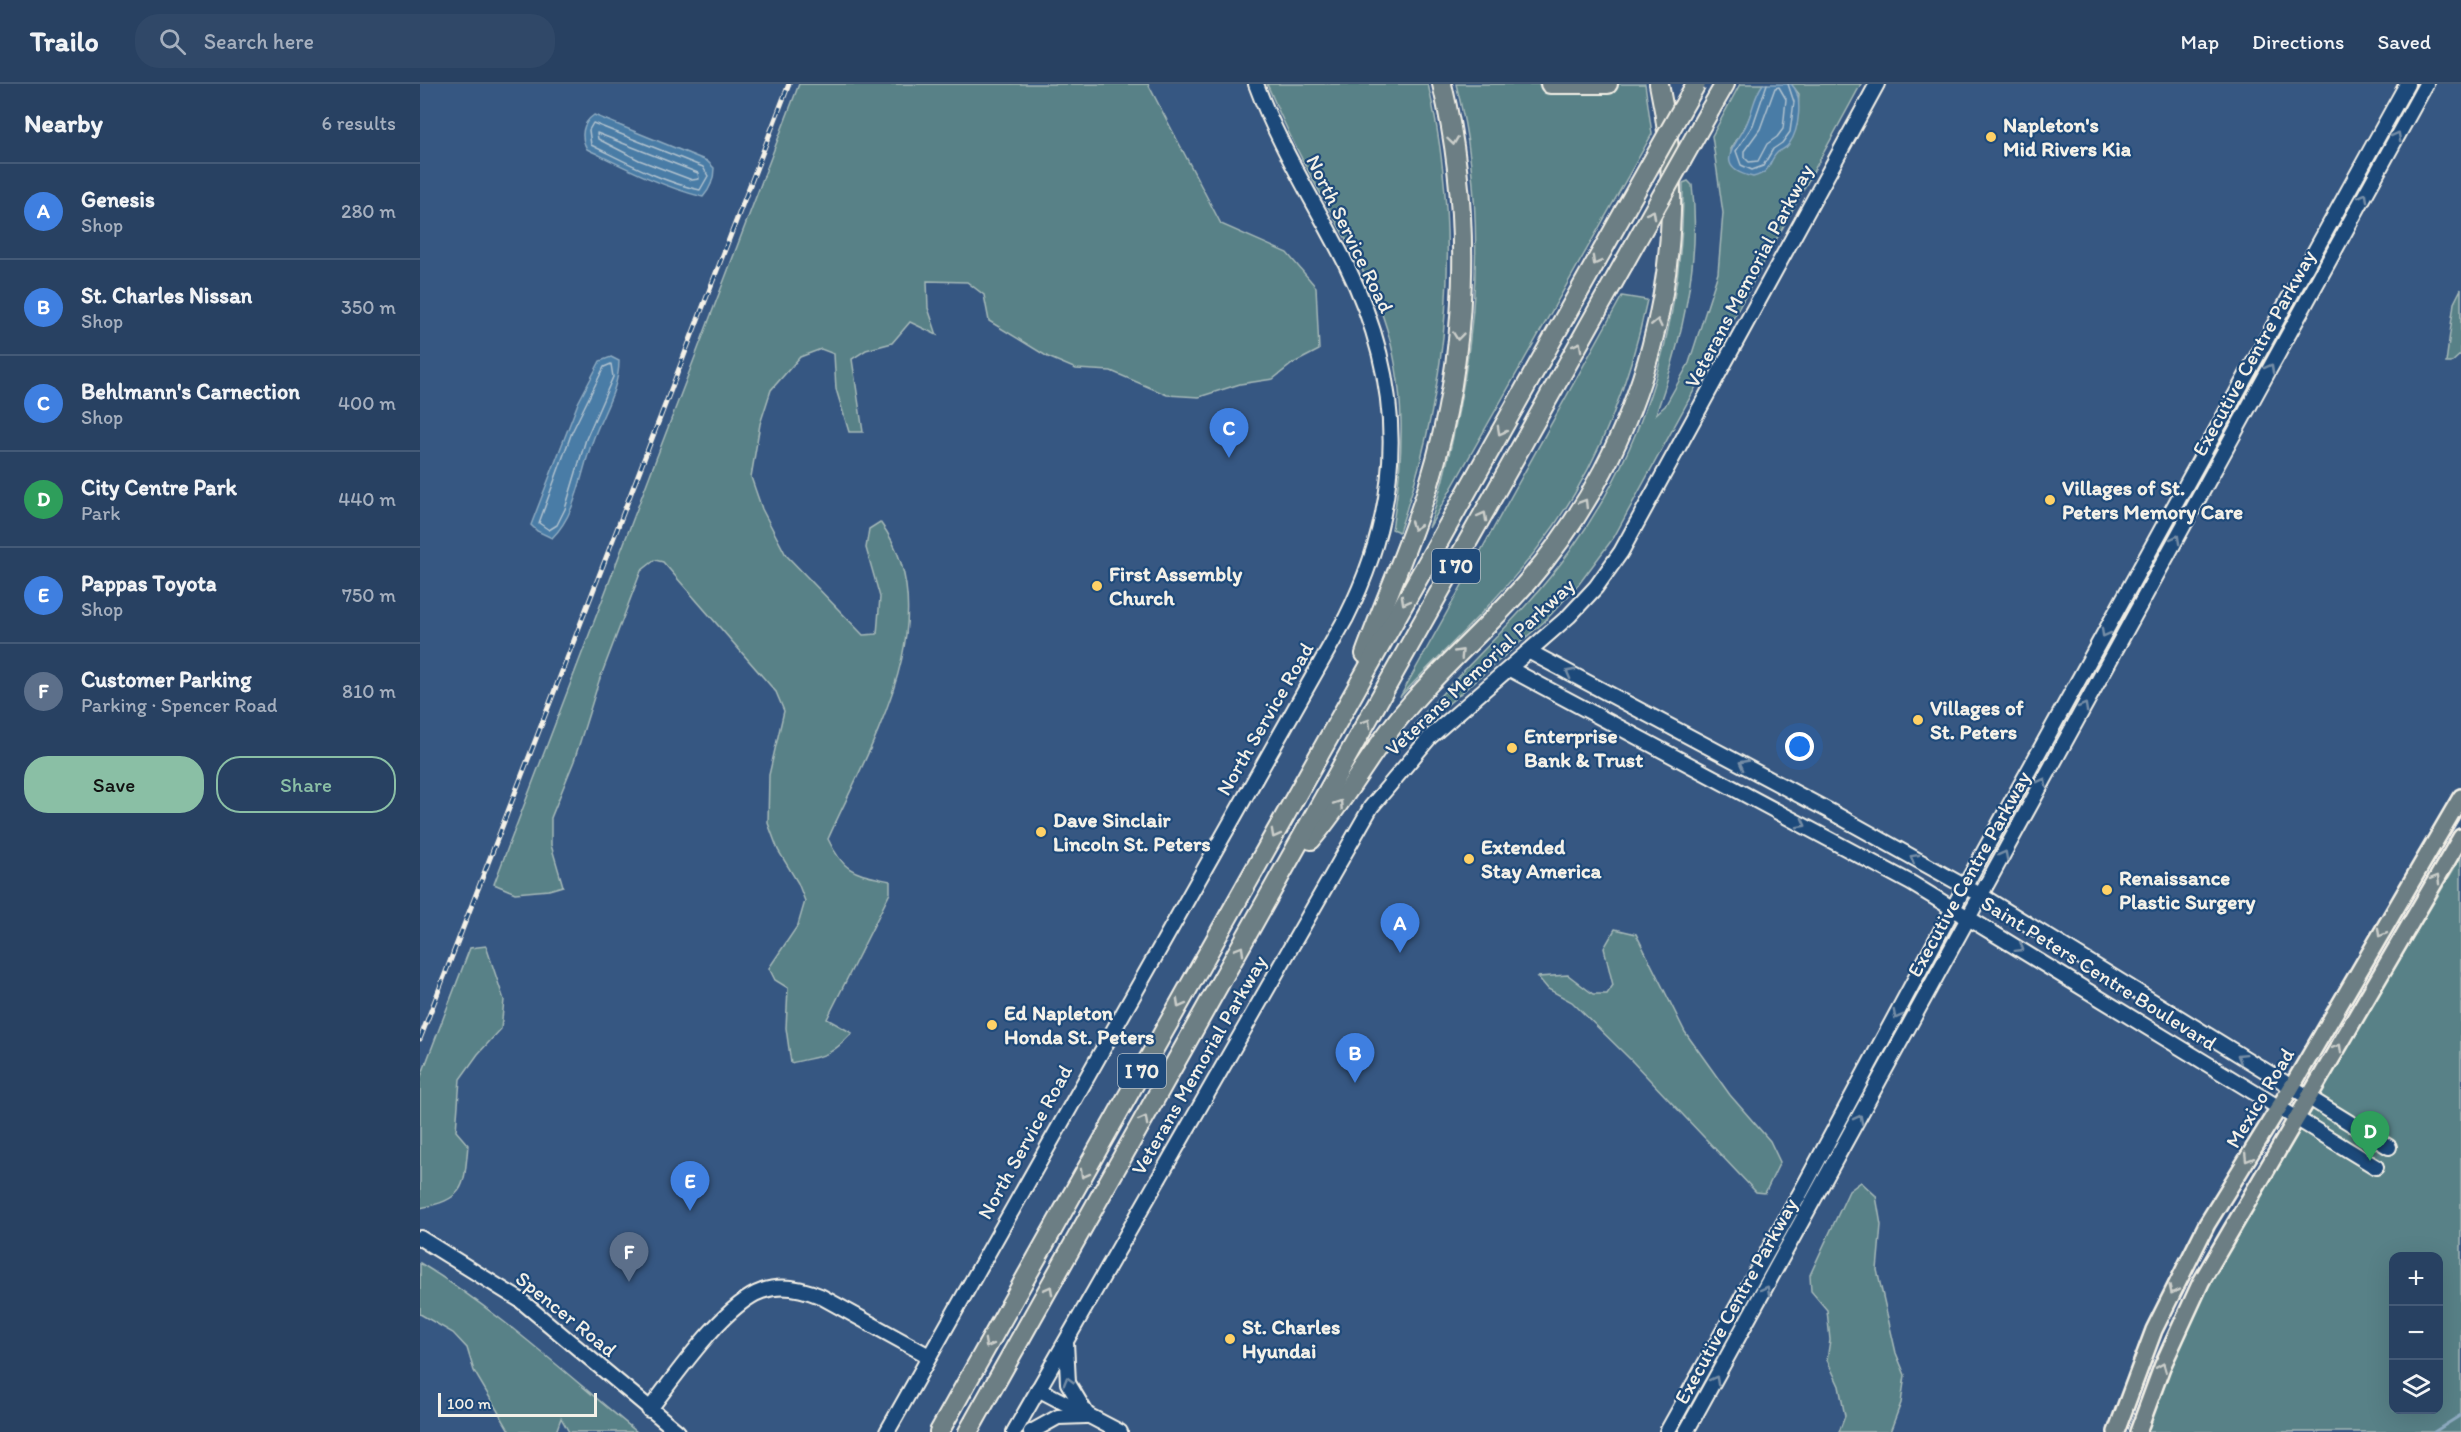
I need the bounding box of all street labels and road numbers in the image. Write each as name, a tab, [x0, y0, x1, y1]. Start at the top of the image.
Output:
street label: North Service Road	[1301, 151, 1400, 317]
street label: Veterans Memorial Parkway	[1679, 160, 1818, 392]
street label: Executive Centre Parkway	[2186, 245, 2321, 460]
road number: I 70	[1432, 549, 1480, 583]
street label: Veterans Memorial Parkway	[1380, 572, 1580, 761]
street label: North Service Road	[1211, 637, 1319, 800]
street label: Executive Centre Parkway	[1901, 766, 2036, 981]
street label: Saint Peters Centre Boulevard	[1977, 890, 2222, 1056]
street label: Veterans Memorial Parkway	[1125, 950, 1272, 1179]
street label: Mexico Road	[2220, 1043, 2300, 1152]
road number: I 70	[1118, 1054, 1166, 1088]
street label: North Service Road	[972, 1060, 1078, 1223]
street label: Executive Centre Parkway	[1668, 1193, 1803, 1408]
street label: Spencer Road	[511, 1265, 622, 1362]

